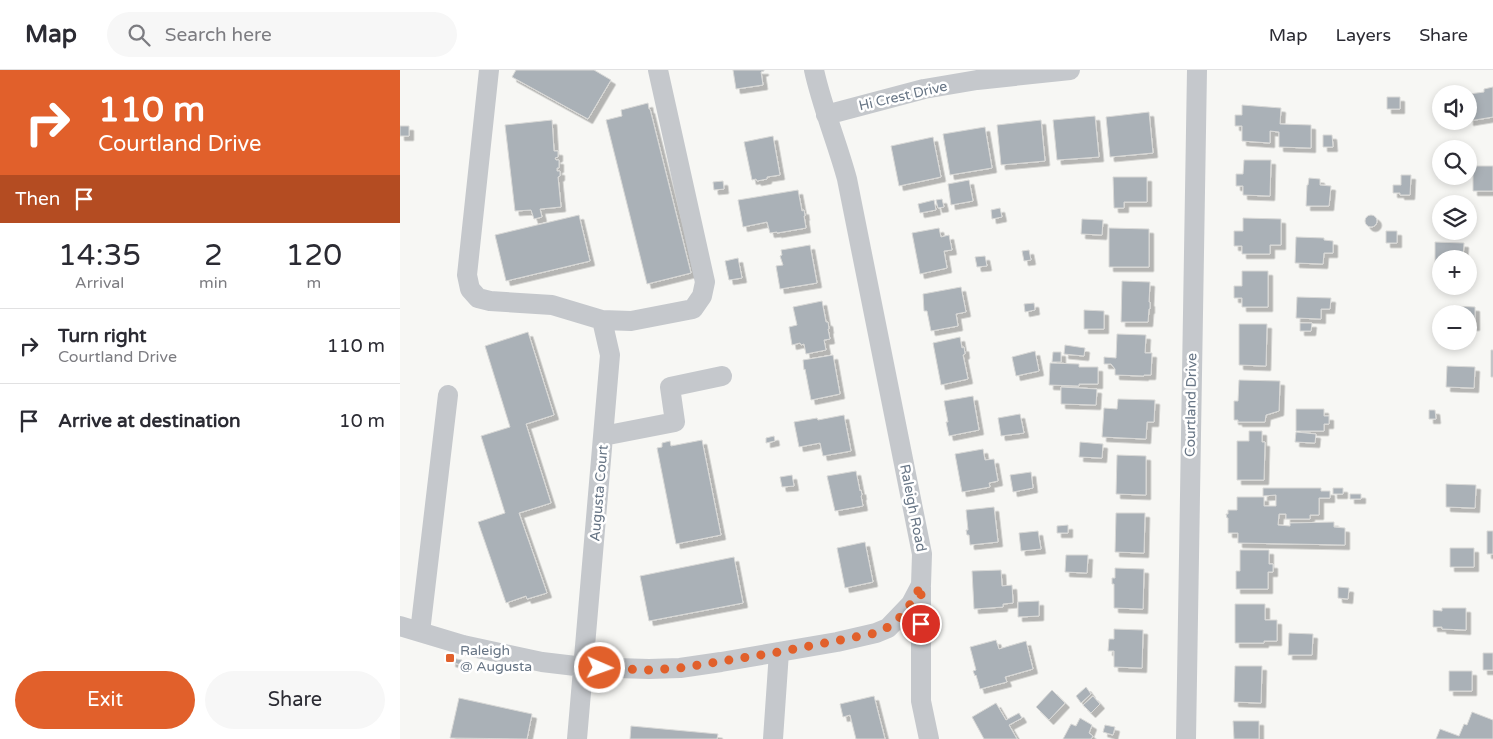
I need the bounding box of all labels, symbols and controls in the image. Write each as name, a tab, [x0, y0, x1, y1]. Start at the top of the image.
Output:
search box	[107, 12, 457, 57]
text: Map	[25, 20, 77, 49]
icon: search	[125, 21, 153, 49]
text: Search here	[165, 24, 272, 46]
text: Map	[1269, 24, 1308, 46]
text: Layers	[1336, 24, 1391, 46]
text: Share	[1419, 24, 1468, 46]
street label: Hi Crest Drive	[857, 78, 949, 114]
map controls	[1432, 85, 1477, 350]
button: sound	[1432, 85, 1477, 130]
text: 110 m	[98, 89, 205, 131]
icon: right	[15, 90, 80, 155]
text: Courtland Drive	[98, 131, 262, 157]
button: search	[1432, 140, 1477, 185]
icon: arrive	[70, 185, 98, 213]
text: Then	[15, 188, 60, 210]
button: layers	[1432, 195, 1477, 240]
text: 14:35	[58, 237, 141, 274]
text: 2	[204, 237, 223, 274]
text: 120	[286, 237, 342, 274]
button: +	[1432, 250, 1477, 295]
text: Arrival	[75, 273, 124, 293]
text: min	[199, 273, 228, 293]
text: m	[306, 273, 321, 293]
button: −	[1432, 305, 1477, 350]
text: Turn right	[58, 325, 146, 347]
icon: right	[15, 332, 43, 360]
text: 110 m	[327, 335, 385, 357]
text: Courtland Drive	[58, 347, 177, 367]
street label: Courtland Drive	[1182, 353, 1200, 457]
icon: arrive	[15, 407, 43, 435]
text: Arrive at destination	[58, 410, 241, 432]
text: 10 m	[339, 410, 385, 432]
street label: Augusta Court	[586, 443, 612, 542]
street label: Raleigh Road	[896, 463, 930, 553]
pin	[900, 603, 942, 645]
icon: arrive	[907, 610, 935, 638]
position arrow	[573, 641, 625, 693]
place label: Raleigh @ Augusta	[460, 642, 532, 675]
marker: Raleigh @ Augusta	[444, 652, 456, 664]
button: Exit	[15, 671, 195, 729]
button: Share	[205, 671, 385, 729]

